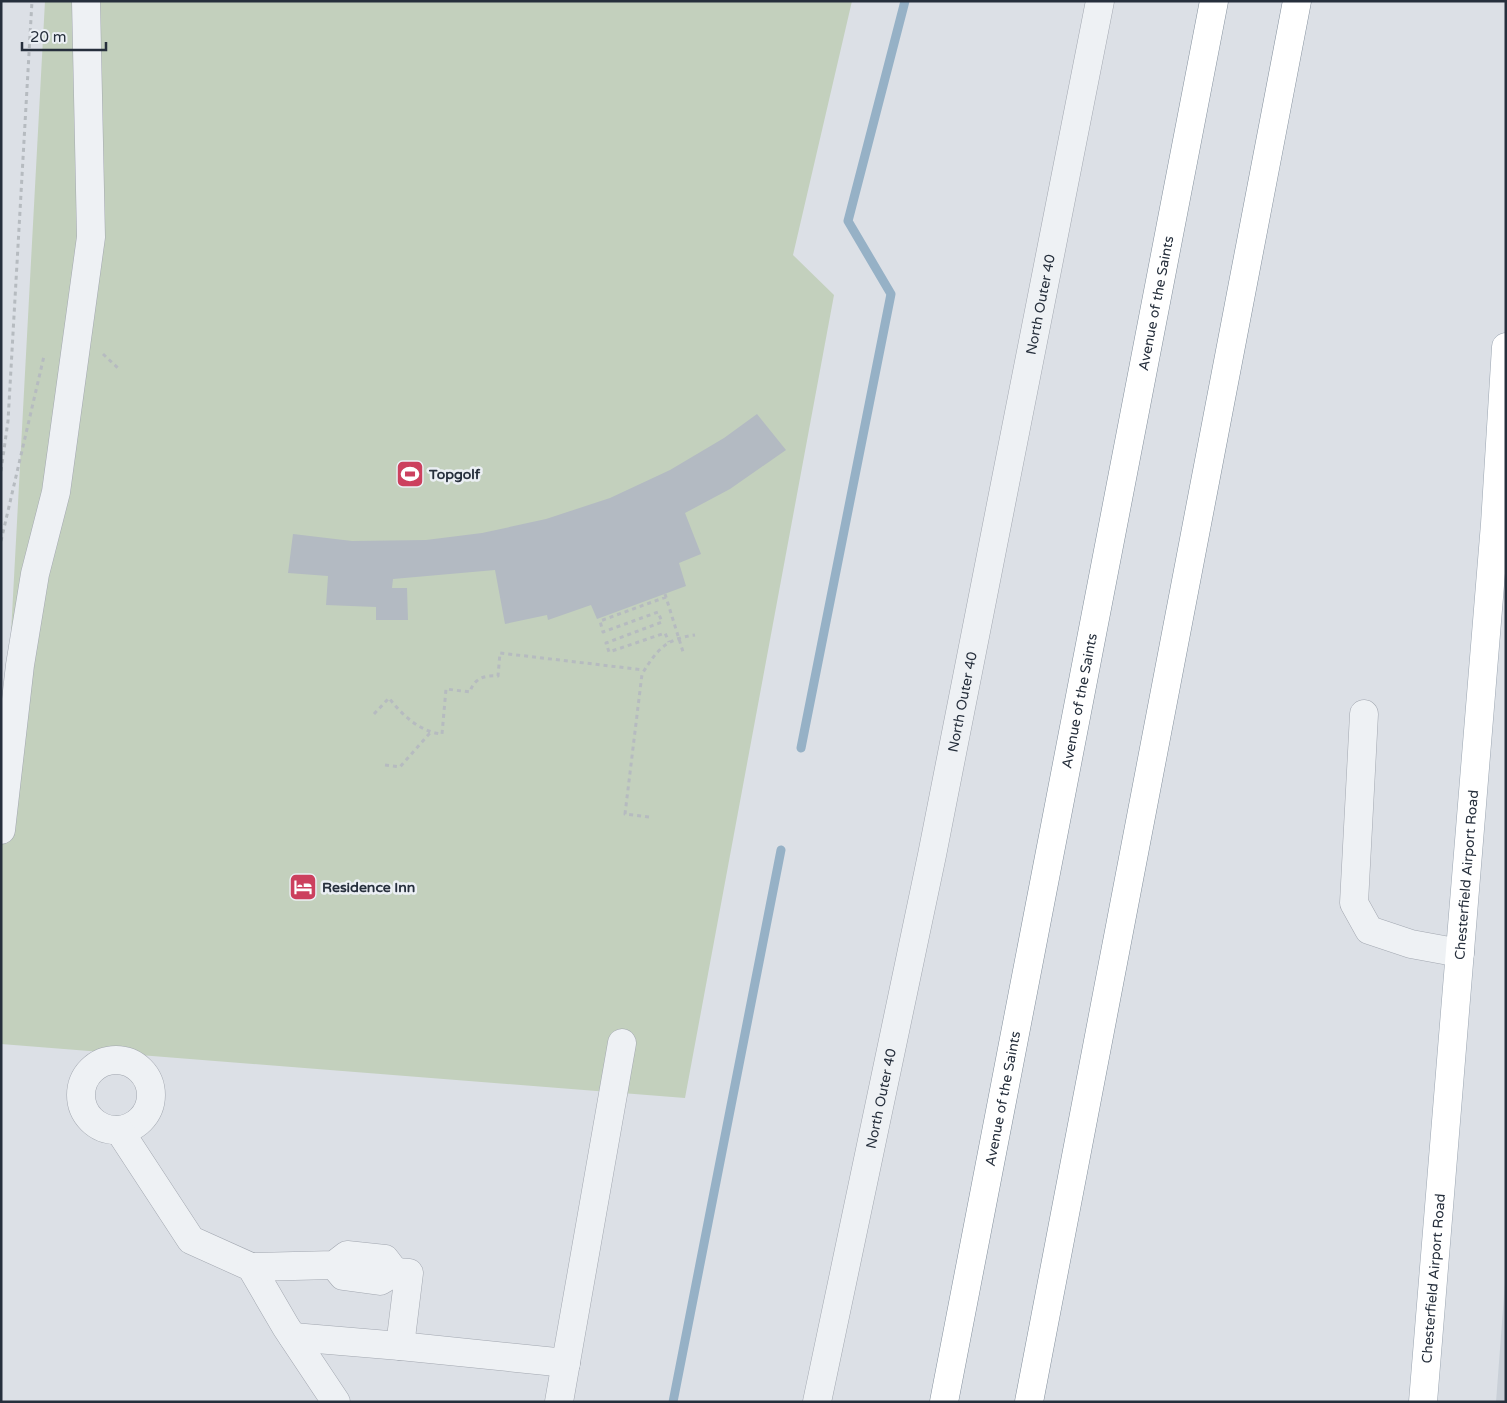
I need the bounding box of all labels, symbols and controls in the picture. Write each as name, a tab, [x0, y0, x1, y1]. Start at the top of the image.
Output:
scale bar	[22, 20, 106, 52]
text: 20 m	[30, 28, 67, 46]
street label: Avenue of the Saints	[1135, 234, 1178, 372]
street label: North Outer 40	[1023, 253, 1059, 356]
sports icon: Topgolf	[395, 459, 425, 489]
place label: Topgolf	[428, 466, 481, 483]
street label: Avenue of the Saints	[1058, 632, 1101, 770]
street label: North Outer 40	[944, 650, 981, 754]
street label: Chesterfield Airport Road	[1451, 789, 1482, 960]
hotel icon: Residence Inn	[288, 872, 318, 902]
place label: Residence Inn	[322, 879, 415, 896]
street label: Avenue of the Saints	[982, 1029, 1024, 1168]
street label: North Outer 40	[862, 1047, 900, 1150]
street label: Chesterfield Airport Road	[1418, 1193, 1449, 1364]

